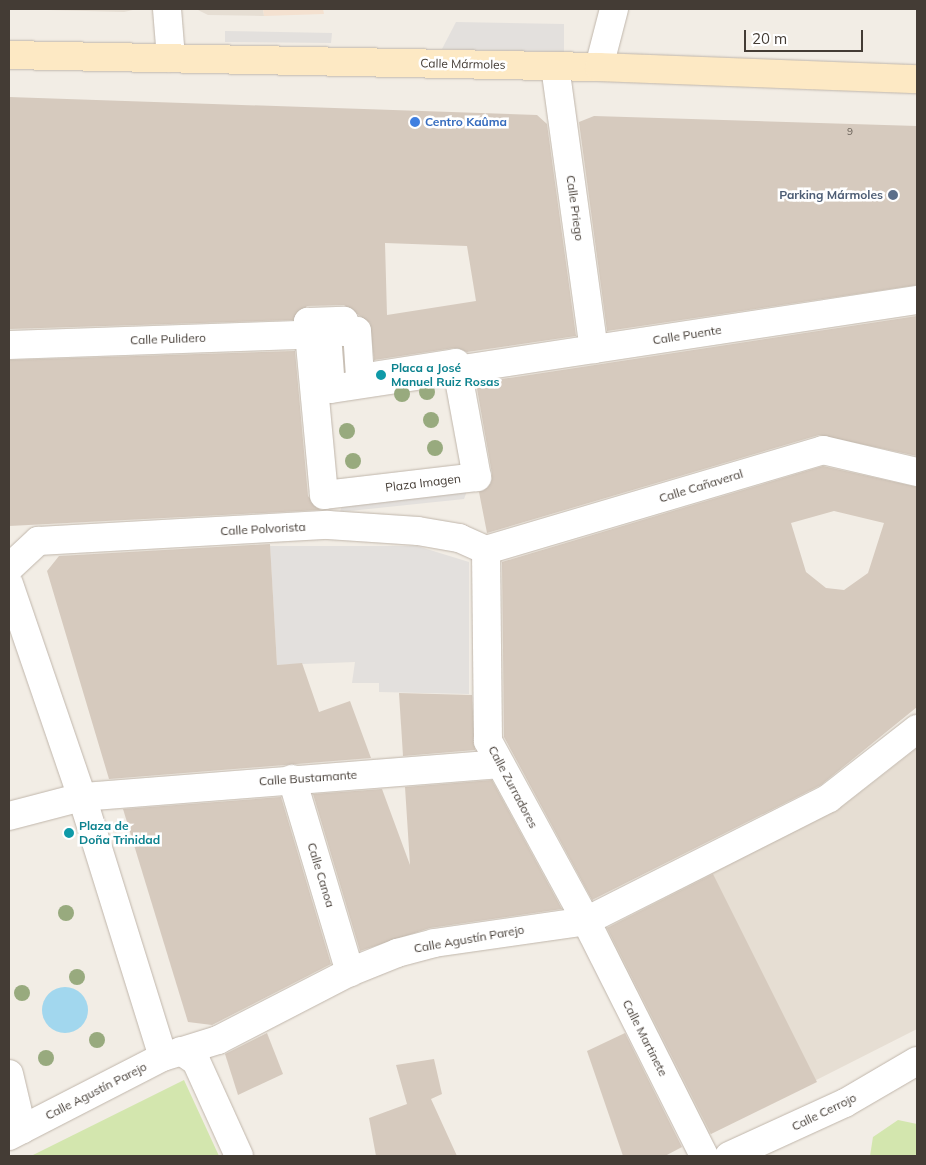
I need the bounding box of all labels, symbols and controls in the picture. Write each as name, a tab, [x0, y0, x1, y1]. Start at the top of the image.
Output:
scale bar	[746, 20, 865, 52]
text: 20 m	[752, 29, 787, 48]
street label: Calle Mármoles	[420, 56, 506, 72]
place label: Centro Kaûma	[425, 115, 507, 129]
marker: Centro Kaûma	[409, 116, 421, 128]
house number: 9	[847, 126, 853, 138]
street label: Calle Priego	[563, 174, 587, 242]
place label: Parking Mármoles	[779, 188, 883, 202]
marker: Parking Mármoles	[887, 189, 899, 201]
street label: Calle Puente	[652, 322, 722, 348]
street label: Calle Pulidero	[130, 330, 206, 348]
place label: Placa a José Manuel Ruiz Rosas	[391, 361, 499, 389]
marker: Placa a José Manuel Ruiz Rosas	[375, 369, 387, 381]
street label: Calle Cañaveral	[657, 466, 745, 506]
street label: Plaza Imagen	[384, 471, 462, 495]
street label: Calle Polvorista	[220, 520, 306, 538]
street label: Calle Zurradores	[485, 743, 541, 831]
street label: Calle Bustamante	[258, 767, 358, 789]
place label: Plaza de Doña Trinidad	[79, 819, 160, 847]
marker: Plaza de Doña Trinidad	[63, 827, 75, 839]
street label: Calle Canoa	[304, 841, 338, 909]
street label: Calle Agustín Parejo	[413, 922, 525, 956]
street label: Calle Martinete	[620, 997, 670, 1079]
street label: Calle Agustín Parejo	[43, 1059, 149, 1123]
street label: Calle Cerrojo	[789, 1090, 859, 1134]

